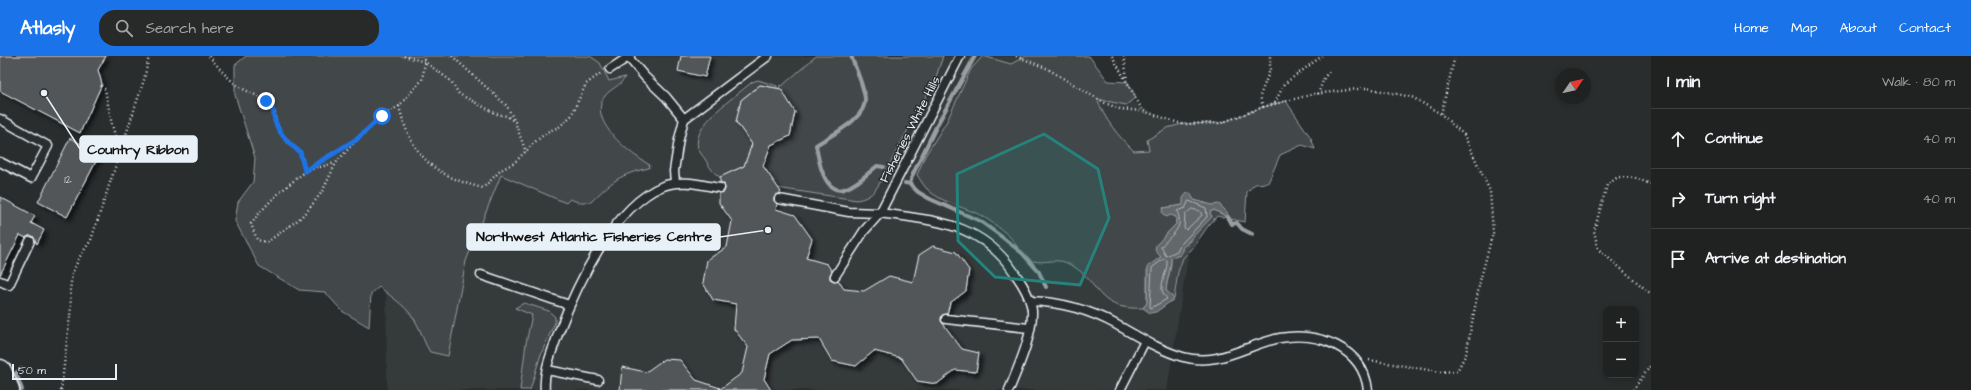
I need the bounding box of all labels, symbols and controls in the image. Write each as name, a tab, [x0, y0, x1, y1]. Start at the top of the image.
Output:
search box	[99, 10, 379, 46]
text: Atlasly	[20, 15, 75, 42]
icon: search	[113, 17, 135, 39]
text: Search here	[145, 18, 234, 39]
text: Home	[1734, 18, 1769, 38]
text: Map	[1791, 18, 1817, 38]
text: About	[1839, 18, 1877, 38]
text: Contact	[1899, 18, 1951, 38]
north arrow	[1555, 68, 1591, 104]
text: 1 min	[1667, 70, 1700, 94]
street label: Fisheries White Hills	[875, 73, 945, 186]
text: Walk · 80 m	[1882, 73, 1955, 91]
route end	[257, 92, 275, 110]
route start	[373, 107, 391, 125]
icon: ahead	[1667, 128, 1689, 150]
text: Continue	[1705, 128, 1763, 149]
text: 40 m	[1923, 130, 1955, 148]
callout: Country Ribbon	[80, 136, 197, 162]
text: Country Ribbon	[87, 140, 189, 160]
house number: 12	[64, 172, 73, 187]
icon: right	[1667, 188, 1689, 210]
text: Turn right	[1705, 188, 1776, 209]
text: 40 m	[1923, 190, 1955, 208]
callout: Northwest Atlantic Fisheries Centre	[467, 224, 720, 250]
text: Northwest Atlantic Fisheries Centre	[476, 227, 713, 247]
icon: arrive	[1667, 248, 1689, 270]
text: Arrive at destination	[1705, 248, 1846, 269]
map controls	[1603, 306, 1639, 378]
button: +	[1603, 306, 1639, 342]
button: −	[1603, 342, 1639, 378]
scale bar	[12, 362, 117, 381]
text: 50 m	[18, 363, 46, 378]

